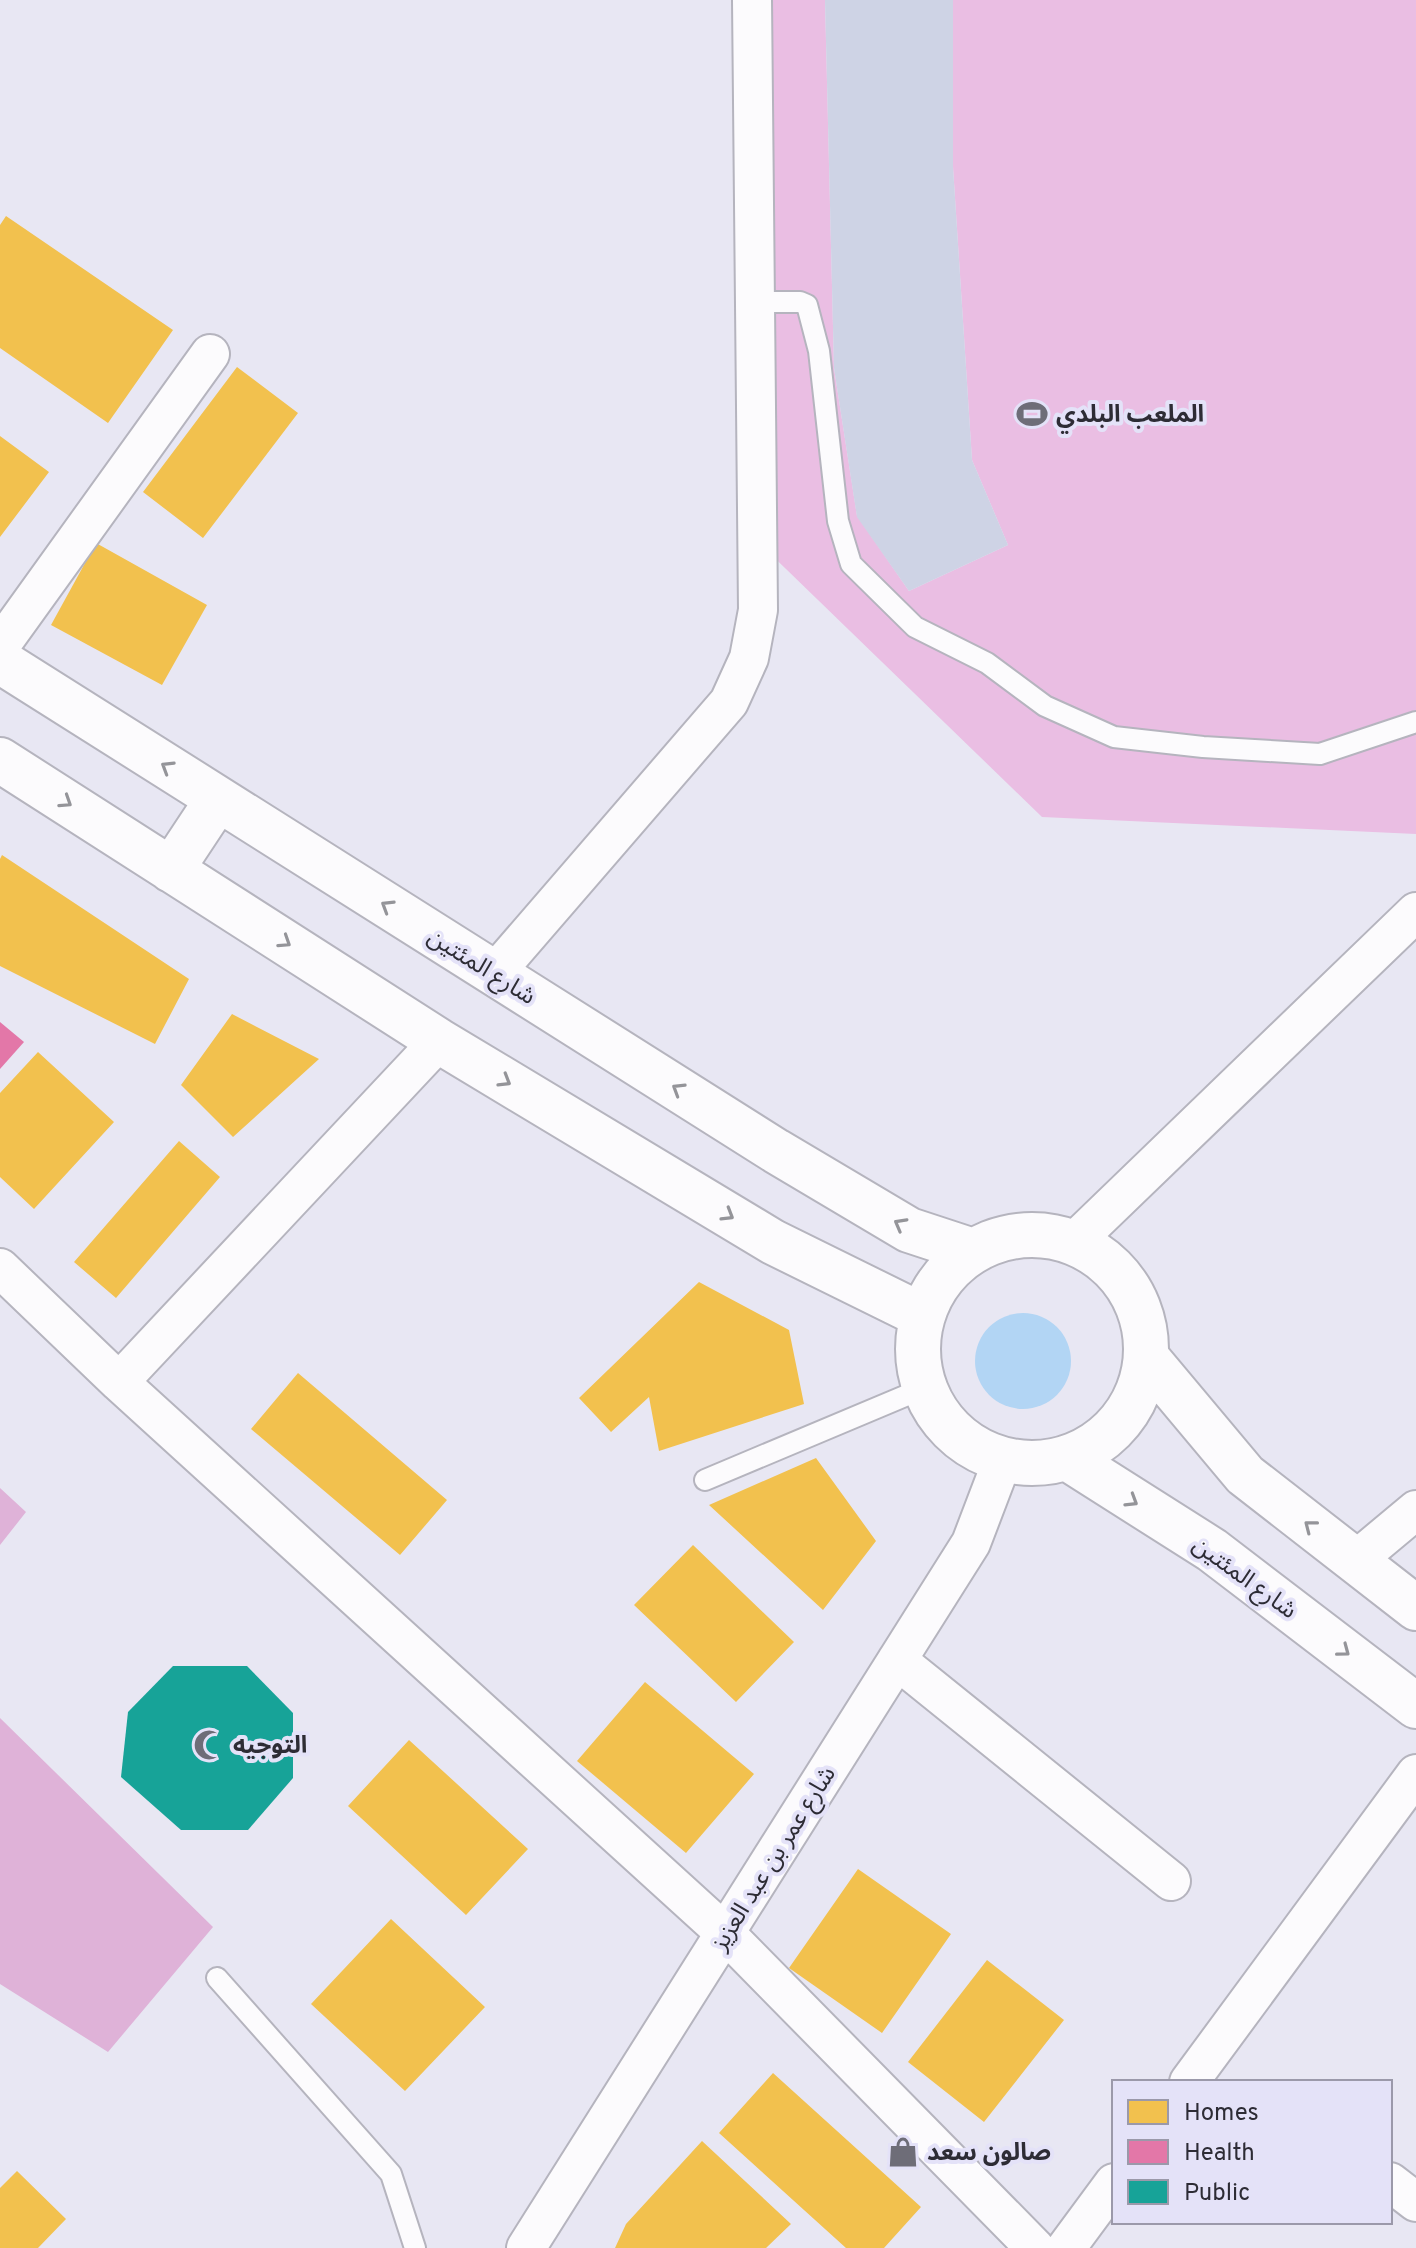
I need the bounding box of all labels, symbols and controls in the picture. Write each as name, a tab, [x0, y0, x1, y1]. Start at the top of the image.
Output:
sports icon: الملعب البلدي	[1015, 397, 1049, 431]
place label: الملعب البلدي	[1056, 401, 1204, 434]
one-way arrow	[162, 762, 176, 777]
one-way arrow	[57, 793, 71, 808]
one-way arrow	[381, 900, 396, 915]
street label: شارع المئتين	[421, 923, 541, 1013]
one-way arrow	[276, 933, 291, 948]
one-way arrow	[496, 1071, 511, 1086]
one-way arrow	[672, 1084, 687, 1099]
one-way arrow	[719, 1205, 734, 1221]
one-way arrow	[895, 1218, 909, 1234]
one-way arrow	[1123, 1491, 1138, 1507]
one-way arrow	[1304, 1521, 1319, 1535]
street label: شارع المئتين	[1186, 1531, 1302, 1627]
one-way arrow	[1335, 1641, 1350, 1655]
mosque icon: التوجيه	[192, 1728, 226, 1762]
place label: التوجيه	[233, 1732, 307, 1762]
street label: شارع عمر بن عبد العزيز	[705, 1761, 844, 1958]
legend	[1112, 2080, 1392, 2224]
text: Homes	[1184, 2099, 1259, 2129]
shop icon: صالون سعد	[886, 2135, 920, 2169]
place label: صالون سعد	[927, 2139, 1051, 2169]
text: Health	[1184, 2139, 1255, 2169]
text: Public	[1184, 2179, 1250, 2209]

